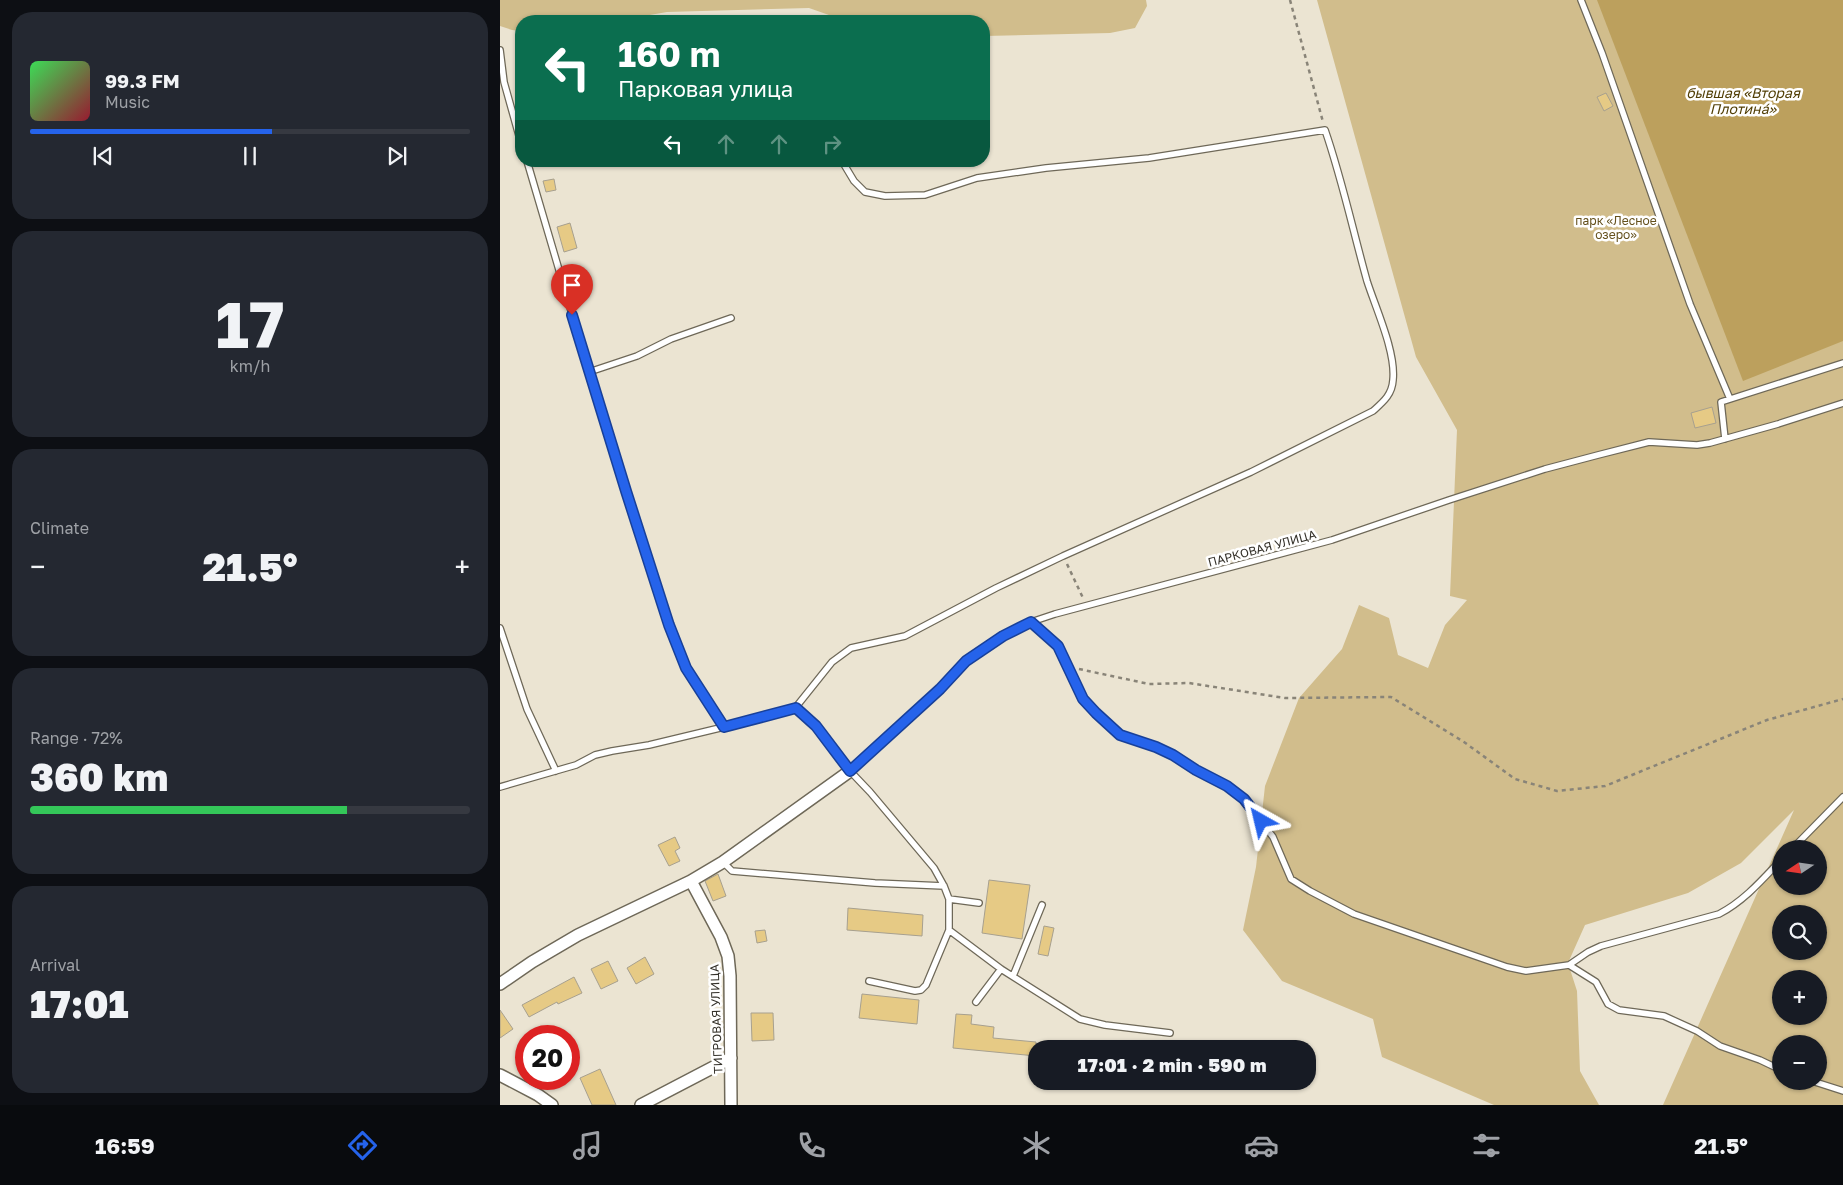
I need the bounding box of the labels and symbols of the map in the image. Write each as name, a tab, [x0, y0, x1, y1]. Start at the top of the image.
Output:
water label: бывшая «Вторая Плотинá»	[1686, 84, 1801, 117]
park label: парк «Лесное озеро»	[1575, 213, 1657, 242]
pin	[551, 264, 593, 315]
street label: ПАРКОВАЯ УЛИЦА	[1206, 526, 1318, 570]
position arrow	[1234, 794, 1286, 846]
north arrow	[1772, 840, 1828, 895]
street label: ТИГРОВАЯ УЛИЦА	[707, 964, 725, 1074]
speed limit sign: 20	[515, 1025, 580, 1090]

